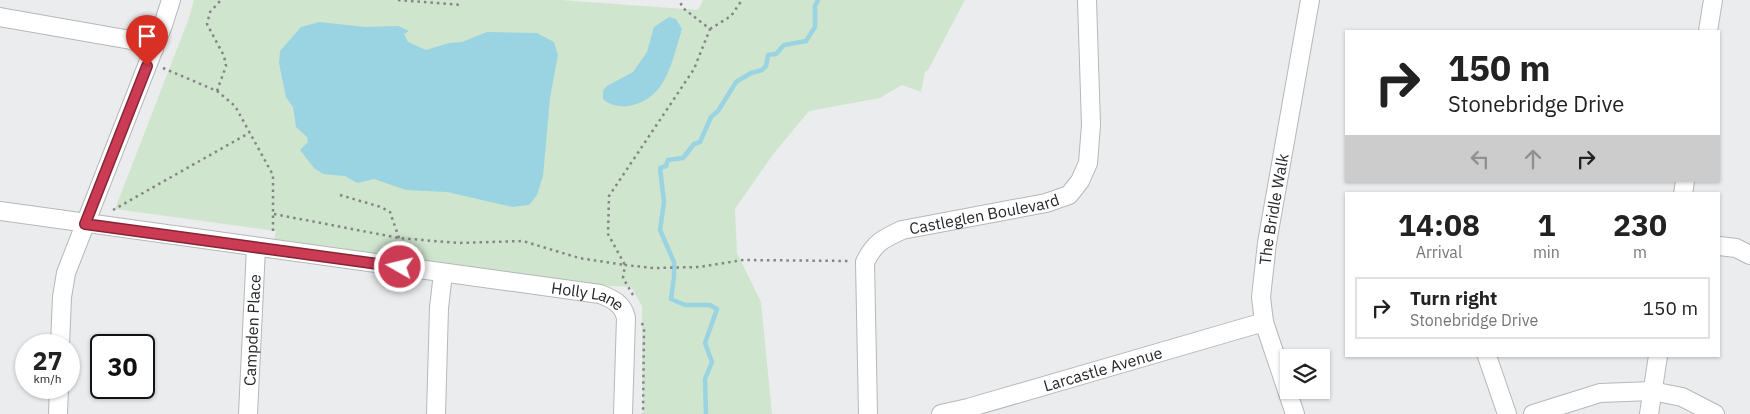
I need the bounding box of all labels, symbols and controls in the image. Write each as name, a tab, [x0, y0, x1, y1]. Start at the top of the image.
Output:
pin	[126, 15, 168, 66]
icon: arrive	[133, 22, 161, 50]
text: 150 m	[1448, 45, 1551, 91]
icon: right	[1365, 50, 1430, 115]
text: Stonebridge Drive	[1448, 89, 1624, 118]
icon: left	[1466, 145, 1494, 173]
icon: ahead	[1519, 145, 1547, 173]
icon: right	[1572, 145, 1600, 173]
street label: The Bridle Walk	[1255, 151, 1293, 266]
street label: Castleglen Boulevard	[908, 189, 1062, 238]
text: 14:08	[1398, 205, 1480, 244]
text: 1	[1537, 205, 1555, 244]
text: 230	[1613, 205, 1667, 244]
position arrow	[373, 240, 425, 292]
text: Arrival	[1416, 242, 1462, 262]
text: min	[1533, 242, 1560, 262]
text: m	[1633, 242, 1647, 262]
street label: Campden Place	[239, 273, 265, 387]
street label: Holly Lane	[550, 277, 629, 315]
text: Turn right	[1410, 286, 1497, 310]
icon: right	[1367, 294, 1395, 322]
text: 150 m	[1643, 296, 1698, 320]
text: Stonebridge Drive	[1410, 310, 1538, 330]
speed limit sign: 30	[90, 334, 155, 399]
street label: Larcastle Avenue	[1041, 342, 1165, 396]
text: 27	[32, 344, 63, 377]
map controls	[1280, 349, 1330, 399]
button: layers	[1280, 349, 1330, 399]
text: km/h	[33, 371, 62, 386]

